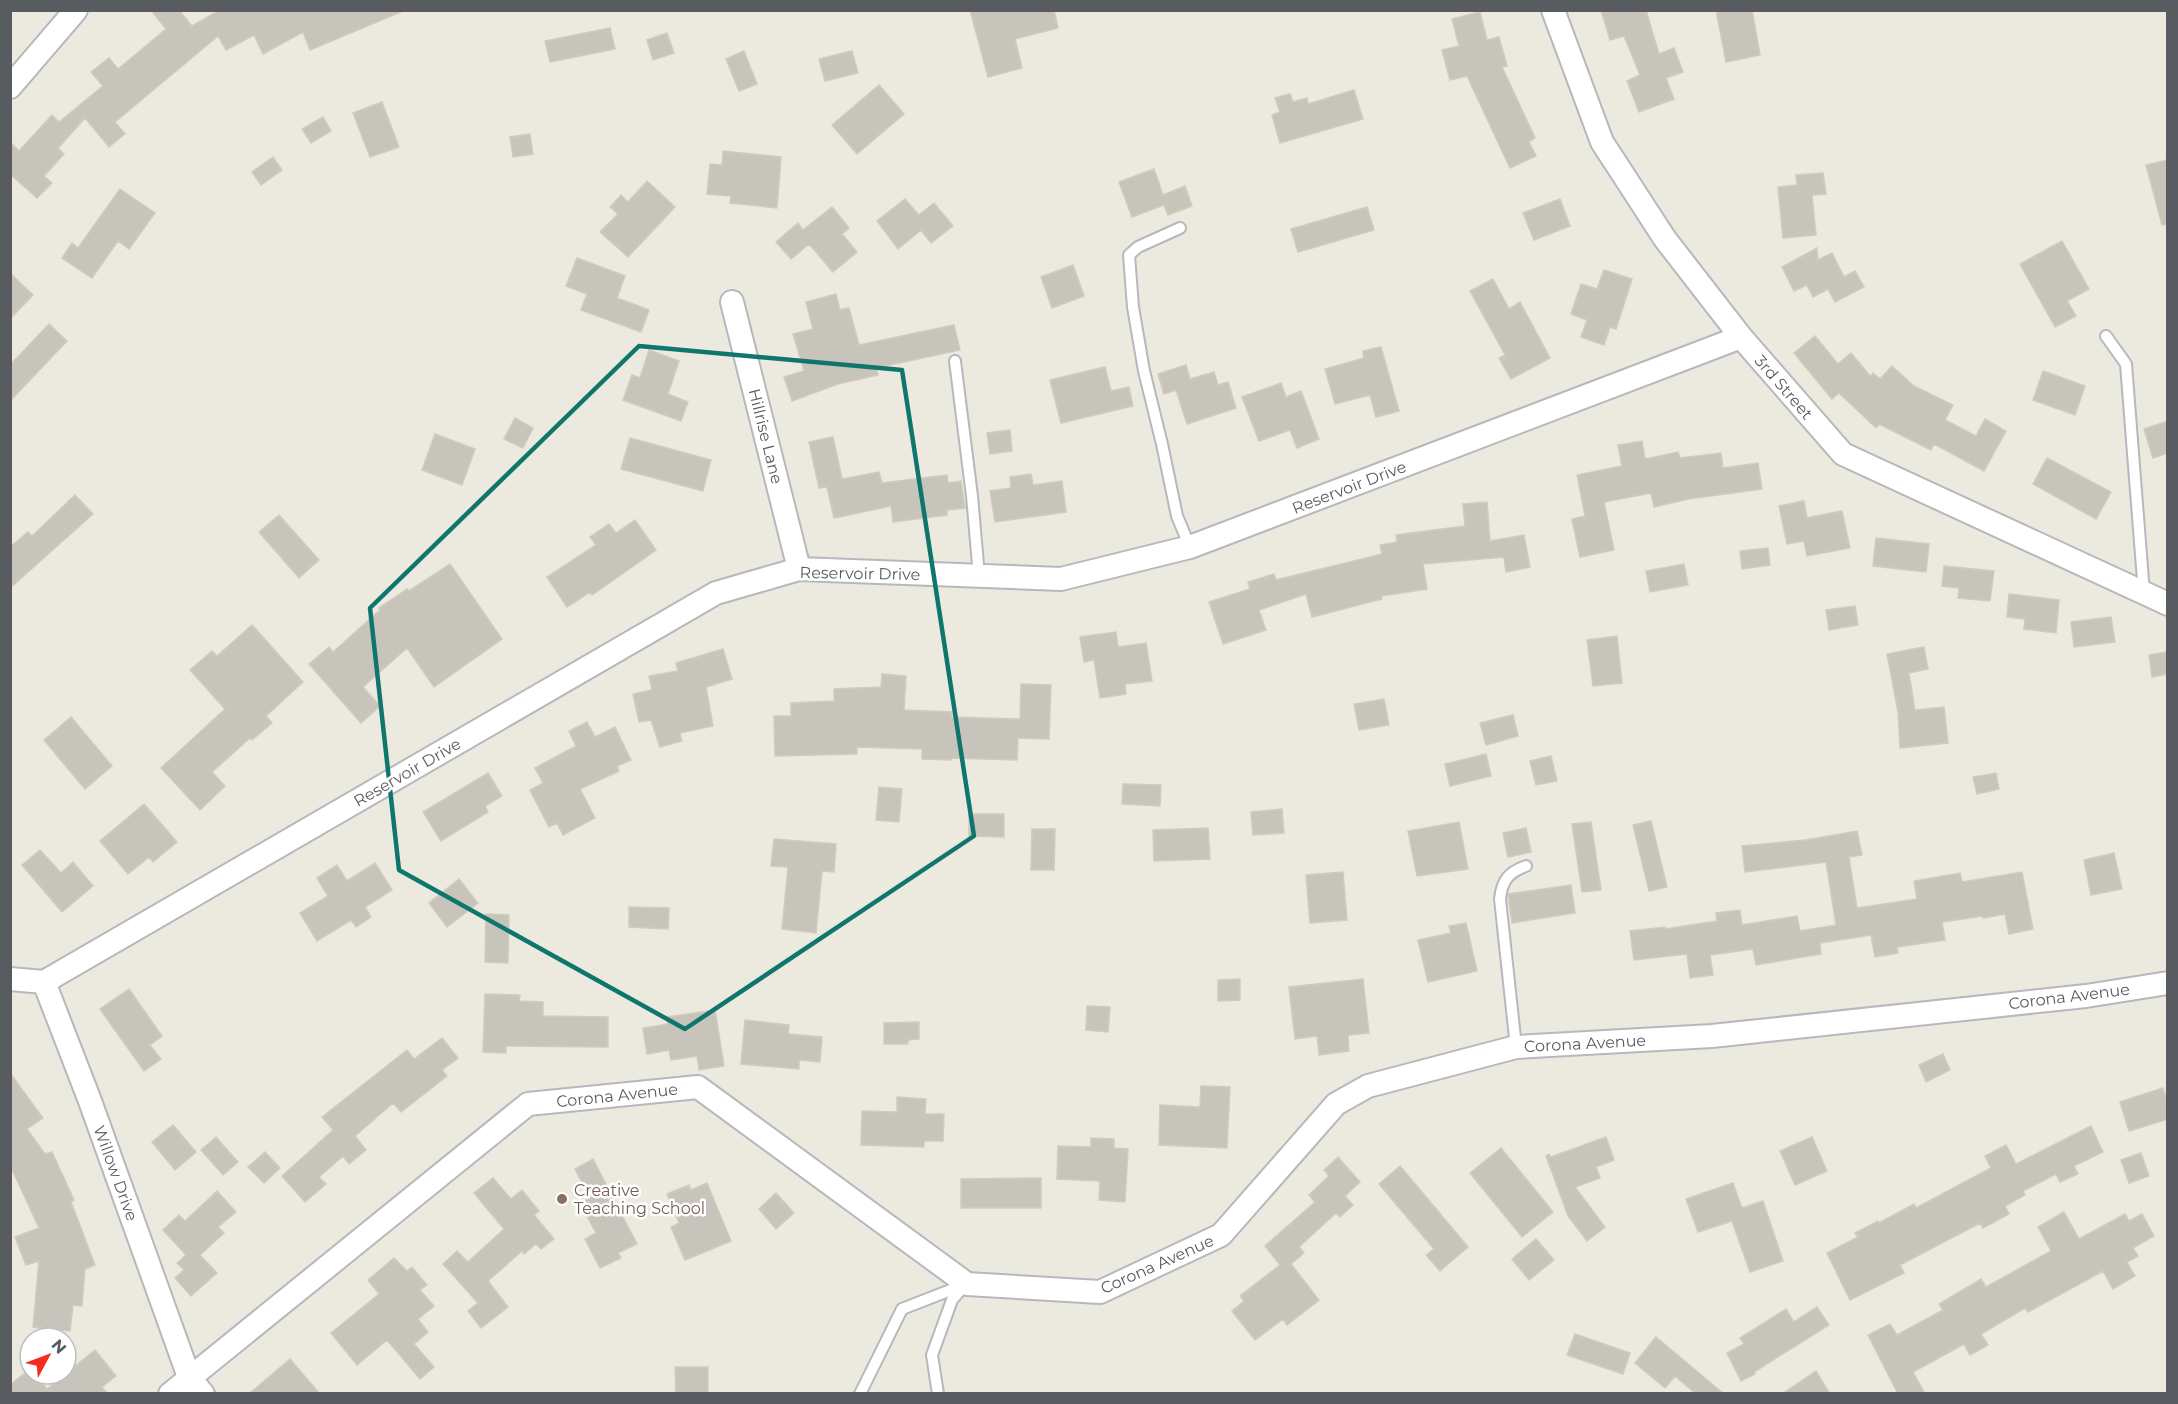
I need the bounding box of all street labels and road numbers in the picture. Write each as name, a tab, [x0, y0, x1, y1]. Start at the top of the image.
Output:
street label: 3rd Street	[1751, 351, 1817, 424]
street label: Hillrise Lane	[744, 387, 787, 486]
street label: Reservoir Drive	[1289, 457, 1409, 518]
street label: Reservoir Drive	[800, 563, 920, 584]
street label: Reservoir Drive	[350, 734, 464, 811]
street label: Corona Avenue	[2007, 980, 2131, 1013]
street label: Corona Avenue	[1524, 1031, 1646, 1056]
street label: Corona Avenue	[555, 1080, 679, 1111]
street label: Willow Drive	[89, 1123, 142, 1224]
street label: Corona Avenue	[1098, 1231, 1217, 1298]

